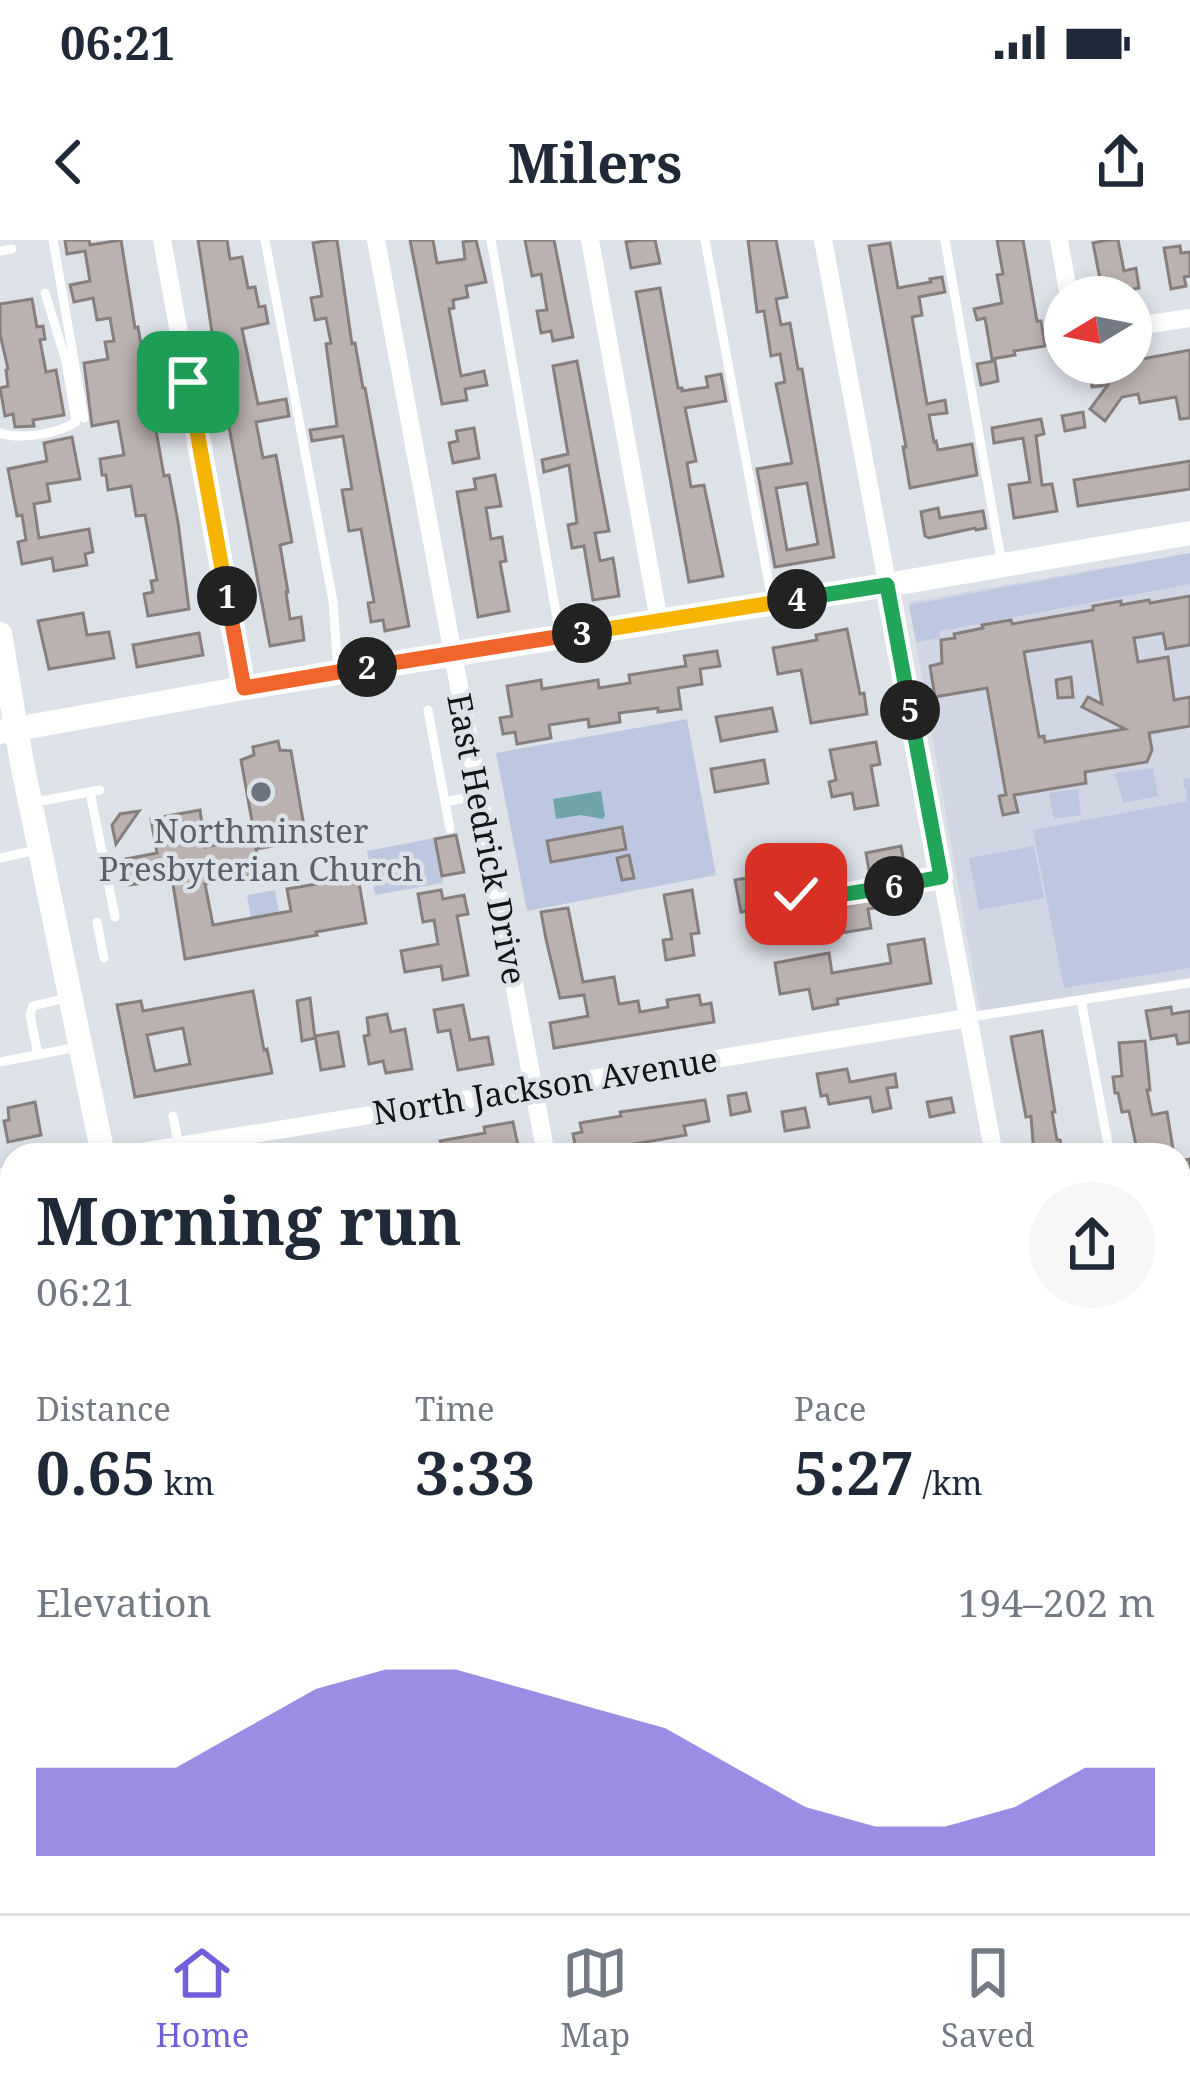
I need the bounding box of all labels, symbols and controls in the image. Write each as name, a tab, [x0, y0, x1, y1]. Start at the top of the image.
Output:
text: 06:21	[60, 12, 175, 73]
text: Milers	[508, 125, 682, 199]
icon: back	[36, 129, 102, 195]
icon: share	[1088, 129, 1154, 195]
north arrow	[1044, 276, 1152, 384]
map controls	[1044, 276, 1152, 384]
pin	[137, 331, 239, 433]
icon: arrive	[155, 349, 221, 415]
pin: 1	[197, 566, 257, 626]
pin: 4	[767, 569, 827, 629]
text: 1	[218, 573, 236, 618]
text: 4	[788, 576, 806, 621]
pin: 3	[552, 603, 612, 663]
text: 3	[573, 610, 591, 655]
pin: 2	[337, 637, 397, 697]
text: 2	[358, 644, 376, 689]
pin: 5	[880, 680, 940, 740]
text: 5	[901, 687, 919, 732]
street label: East Hedrick Drive	[437, 690, 538, 988]
marker: Northminster Presbyterian Church	[248, 779, 274, 805]
place label: Northminster Presbyterian Church	[99, 808, 424, 891]
pin	[745, 843, 847, 945]
pin: 6	[864, 856, 924, 916]
icon: check	[763, 861, 829, 927]
text: 6	[885, 863, 903, 908]
street label: North Jackson Avenue	[369, 1036, 721, 1135]
text: Morning run	[36, 1174, 462, 1264]
button: share	[1029, 1182, 1155, 1308]
text: 06:21	[36, 1264, 134, 1317]
text: Distance	[36, 1386, 171, 1431]
text: Time	[415, 1386, 495, 1431]
text: Pace	[794, 1386, 866, 1431]
text: 0.65	[36, 1431, 155, 1513]
text: 3:33	[415, 1431, 535, 1513]
text: 5:27	[794, 1431, 914, 1513]
text: km	[155, 1460, 214, 1505]
text: /km	[914, 1460, 983, 1505]
text: Elevation	[36, 1575, 212, 1628]
text: 194–202 m	[958, 1575, 1155, 1628]
tab: Home	[155, 1940, 249, 2057]
tab: Map	[560, 1940, 630, 2057]
tab: Saved	[941, 1940, 1035, 2057]

